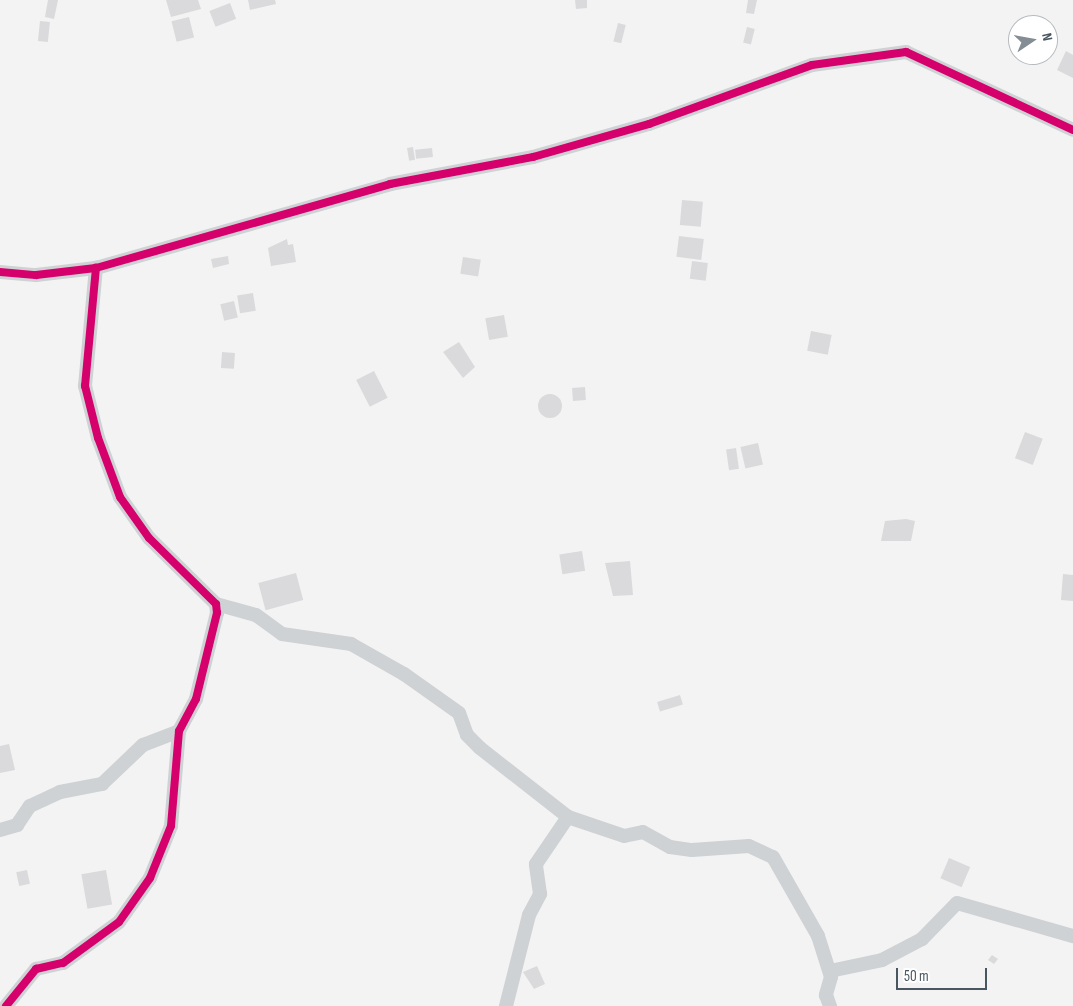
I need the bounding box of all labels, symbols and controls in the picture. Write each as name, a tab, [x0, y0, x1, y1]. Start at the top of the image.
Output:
north arrow	[1008, 15, 1058, 65]
text: N	[1038, 32, 1056, 42]
scale bar	[898, 958, 989, 990]
text: 50 m	[904, 967, 929, 986]

